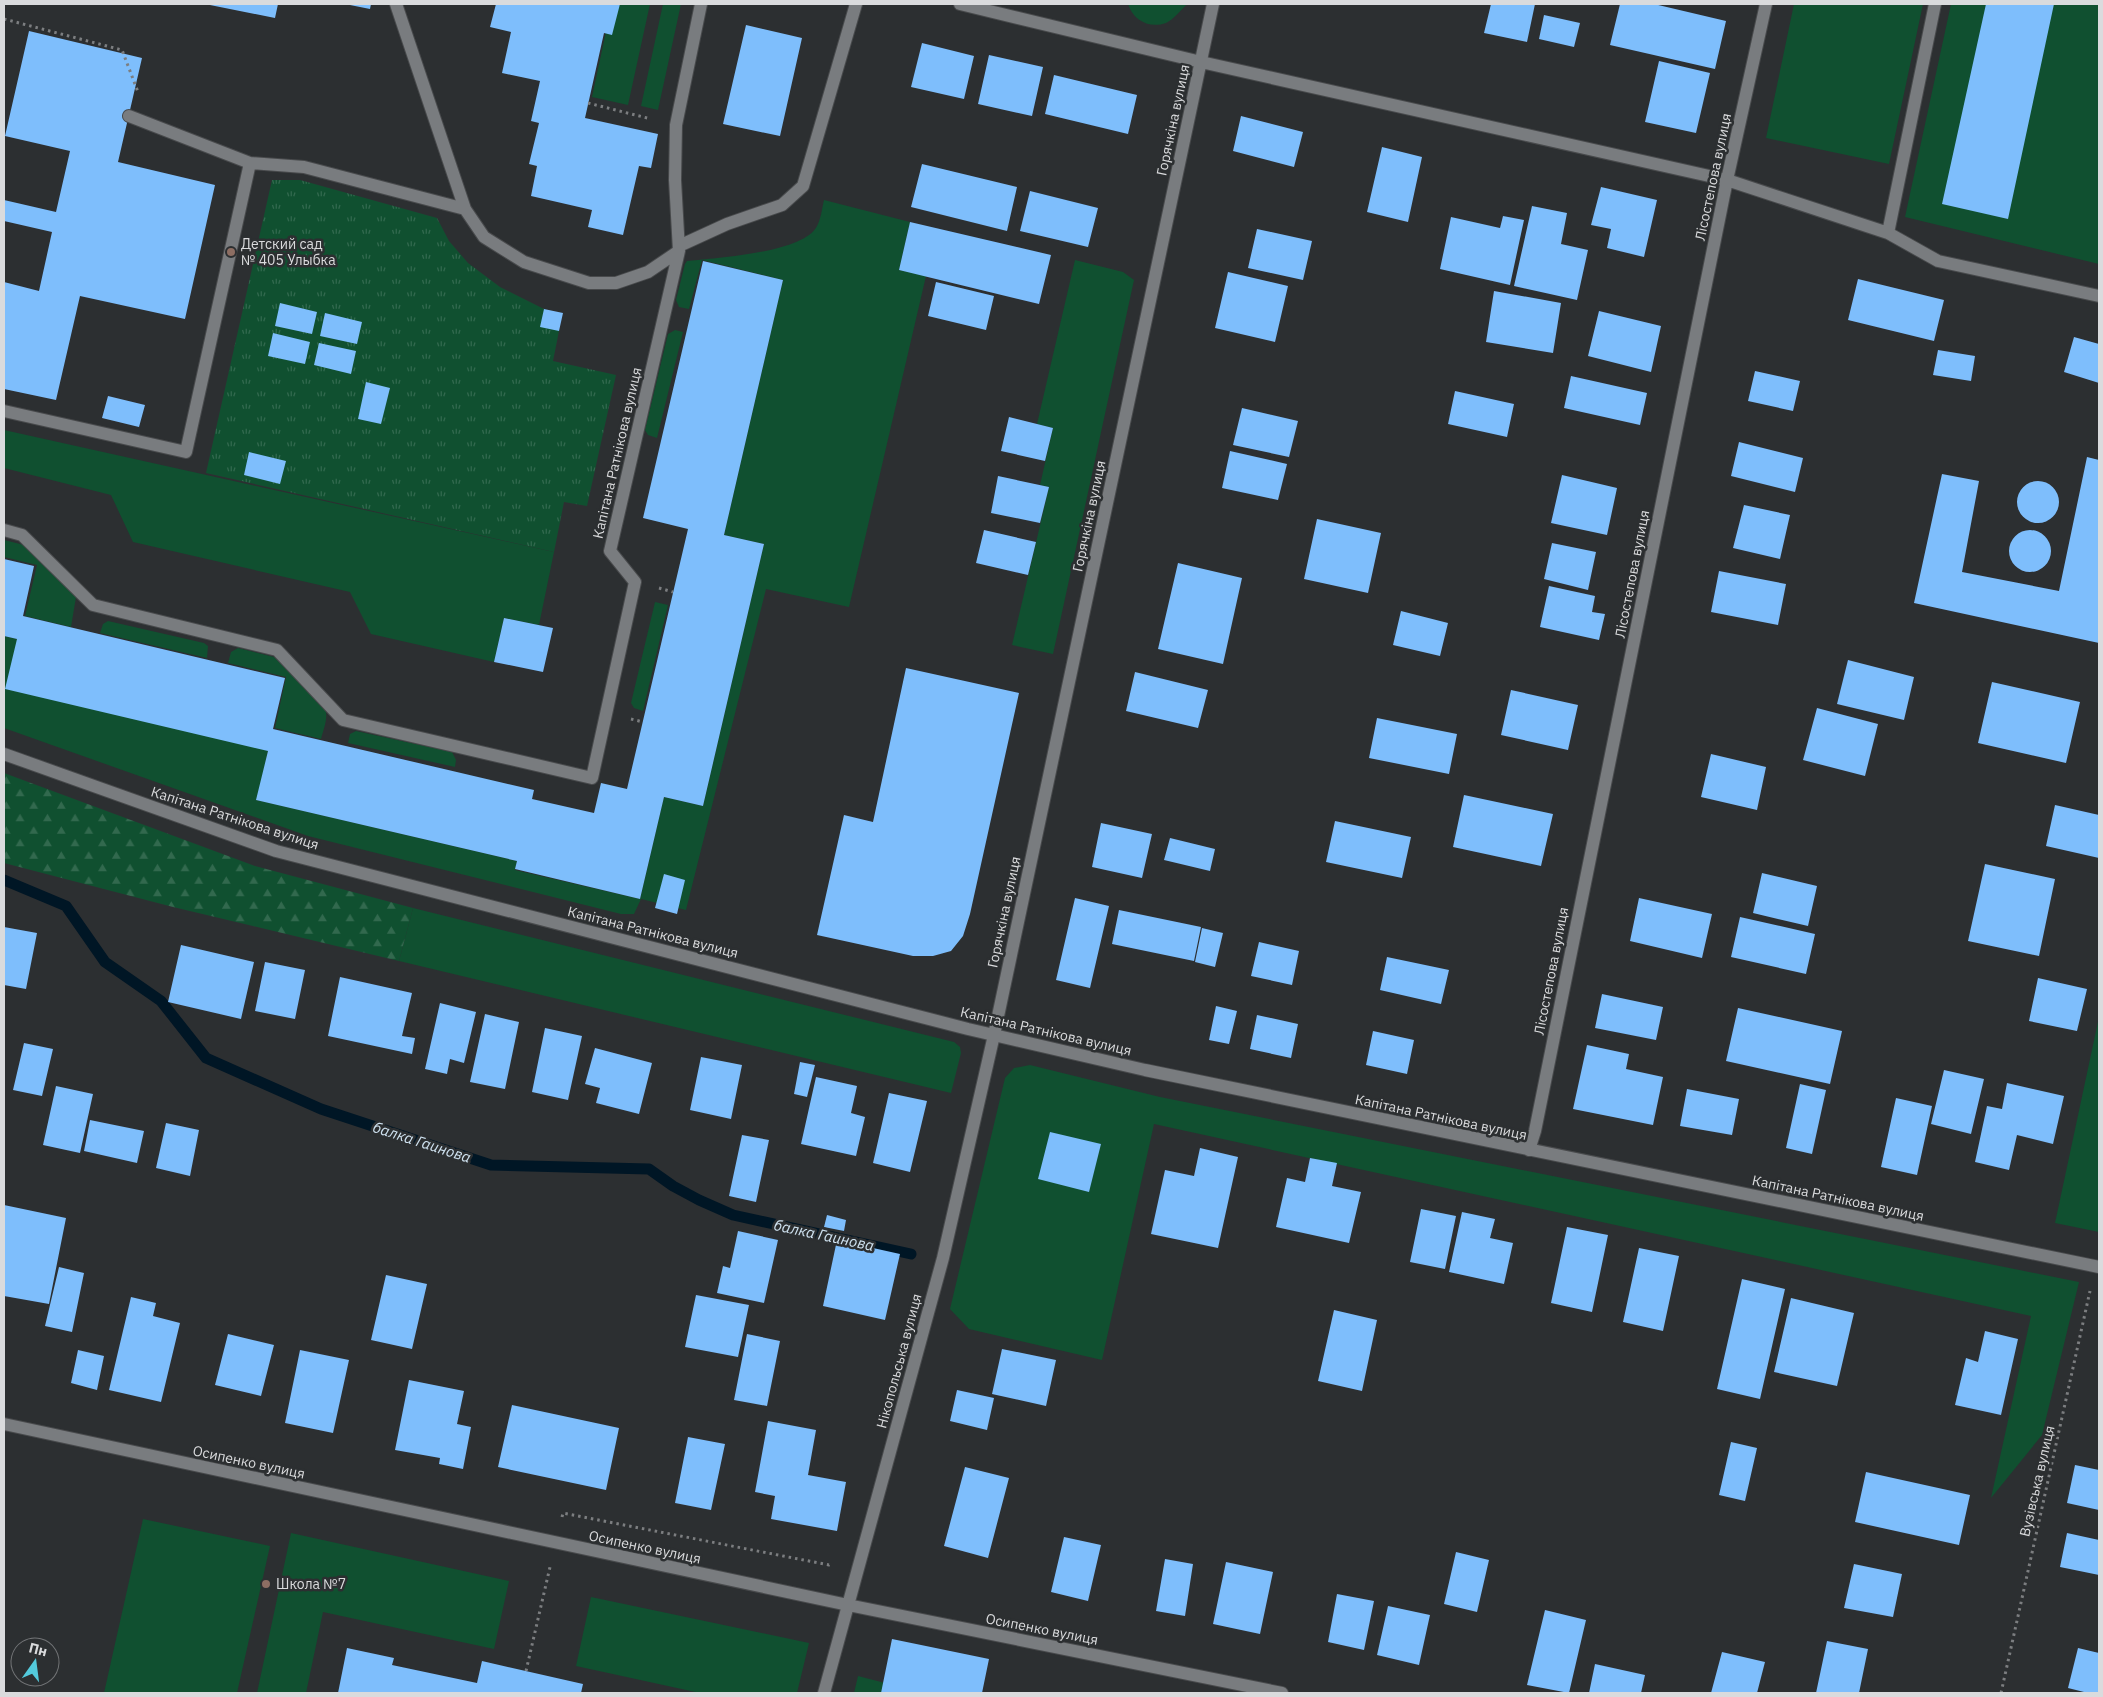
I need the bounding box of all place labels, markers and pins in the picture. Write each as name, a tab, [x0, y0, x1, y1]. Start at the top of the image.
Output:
place label: Детский сад № 405 Улыбка	[241, 235, 336, 269]
marker: Детский сад № 405 Улыбка	[225, 246, 237, 258]
place label: Школа №7	[276, 1575, 346, 1593]
marker: Школа №7	[260, 1578, 272, 1590]

